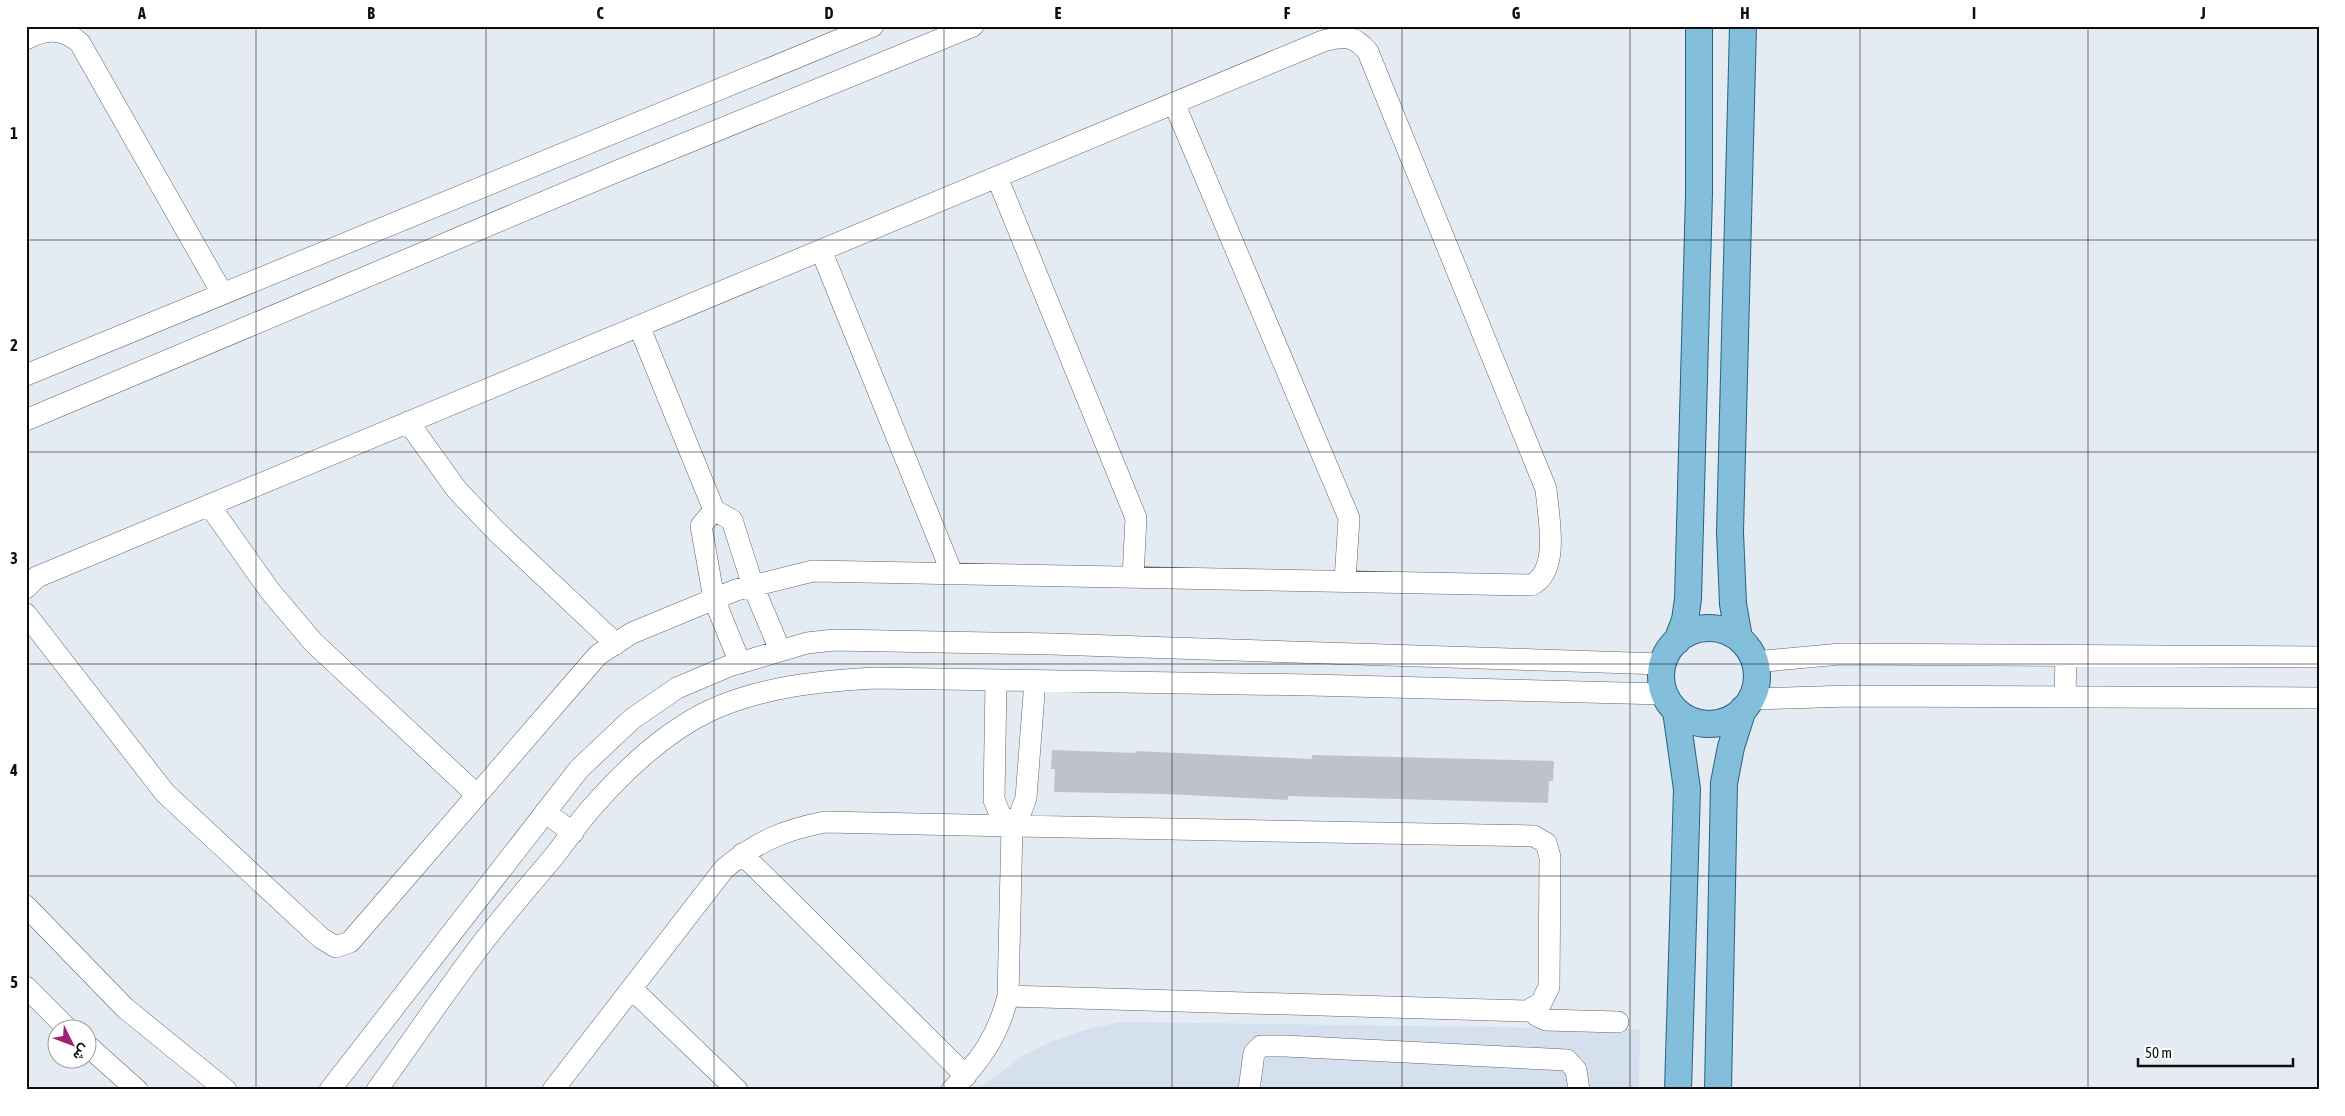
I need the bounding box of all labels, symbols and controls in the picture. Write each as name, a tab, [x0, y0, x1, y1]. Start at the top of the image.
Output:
text: A	[137, 4, 146, 22]
text: B	[367, 4, 375, 22]
text: C	[596, 4, 604, 22]
text: D	[825, 4, 834, 22]
text: E	[1055, 4, 1062, 22]
text: F	[1284, 4, 1291, 22]
text: G	[1512, 4, 1521, 22]
text: H	[1740, 4, 1750, 22]
text: I	[1972, 4, 1976, 22]
text: J	[2199, 4, 2206, 22]
text: 1	[10, 124, 18, 142]
text: 2	[10, 336, 18, 354]
text: 3	[10, 549, 18, 567]
text: 4	[9, 761, 18, 779]
text: 5	[10, 973, 18, 991]
north arrow	[48, 1018, 98, 1068]
scale bar	[2138, 1036, 2292, 1068]
text: ش	[69, 1040, 93, 1064]
text: 50 m	[2145, 1044, 2172, 1061]

